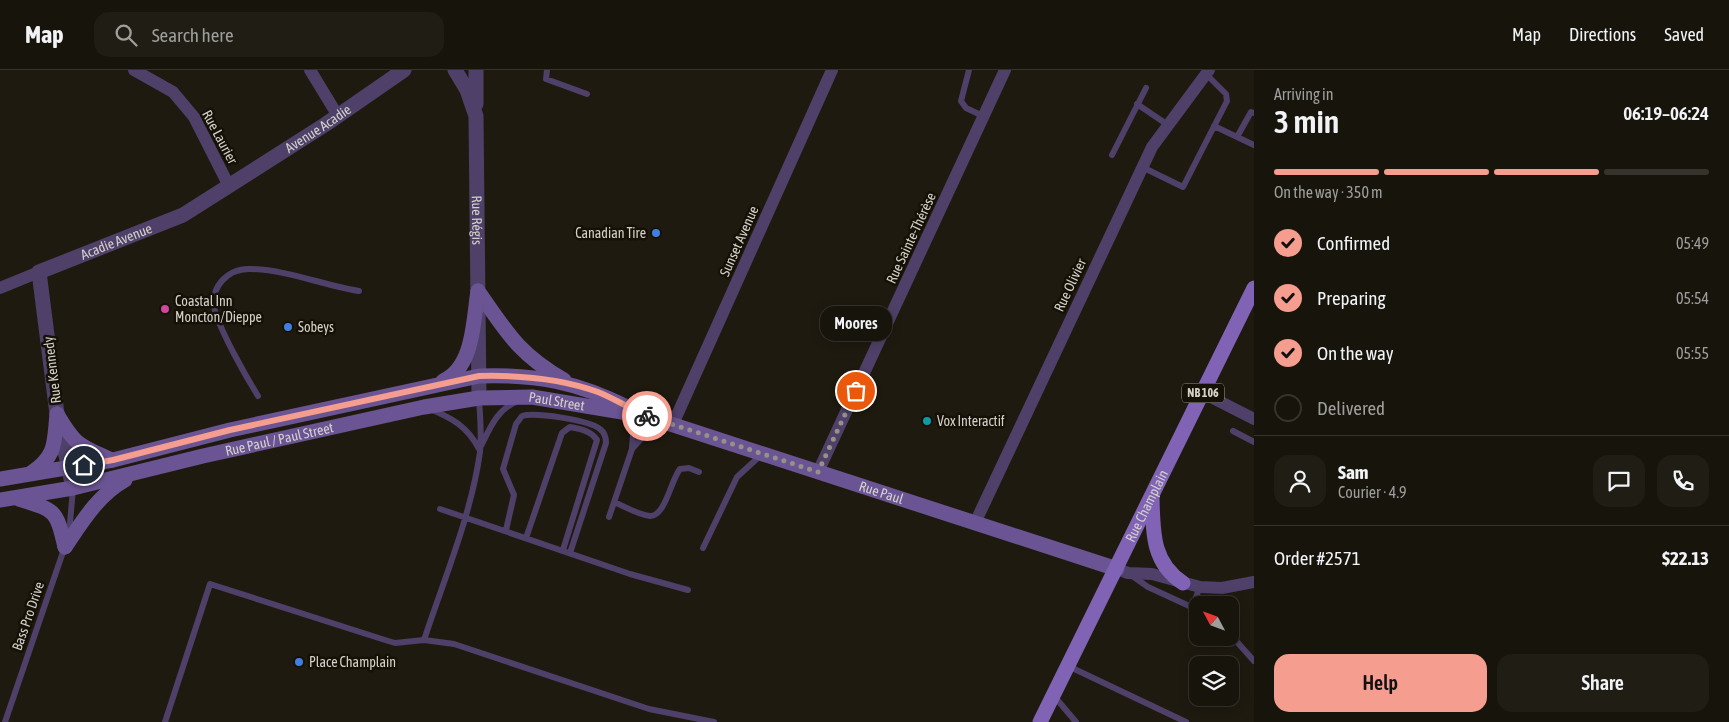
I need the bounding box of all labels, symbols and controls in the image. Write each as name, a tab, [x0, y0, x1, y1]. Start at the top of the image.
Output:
search box	[94, 12, 444, 57]
text: Map	[25, 21, 64, 48]
icon: search	[112, 21, 140, 49]
text: Search here	[152, 24, 234, 46]
text: Map	[1512, 24, 1541, 45]
text: Directions	[1569, 24, 1636, 45]
text: Saved	[1664, 24, 1704, 45]
text: Arriving in	[1274, 85, 1334, 103]
street label: Avenue Acadie	[282, 101, 354, 156]
text: 06:19–06:24	[1623, 102, 1709, 124]
text: 3 min	[1274, 103, 1339, 140]
street label: Rue Laurier	[199, 107, 241, 167]
text: On the way · 350 m	[1274, 183, 1383, 201]
street label: Rue Sainte-Thérèse	[883, 190, 939, 286]
street label: Rue Régis	[469, 195, 485, 245]
street label: Sunset Avenue	[716, 203, 762, 279]
street label: Acadie Avenue	[78, 220, 154, 263]
place label: Canadian Tire	[575, 225, 646, 241]
marker: Canadian Tire	[650, 227, 662, 239]
icon: check	[1274, 229, 1302, 257]
text: Confirmed	[1317, 232, 1390, 254]
text: 05:49	[1676, 234, 1709, 252]
street label: Rue Olivier	[1051, 255, 1090, 314]
icon: check	[1274, 284, 1302, 312]
text: Preparing	[1317, 287, 1386, 309]
text: 05:54	[1676, 289, 1709, 307]
place label: Coastal Inn Moncton/Dieppe	[175, 293, 262, 325]
marker: Coastal Inn Moncton/Dieppe	[159, 303, 171, 315]
callout: Moores	[820, 306, 892, 341]
text: Moores	[834, 314, 878, 332]
place label: Sobeys	[298, 319, 334, 335]
marker: Sobeys	[282, 321, 294, 333]
street label: Rue Kennedy	[40, 335, 64, 404]
icon: check	[1274, 339, 1302, 367]
text: On the way	[1317, 342, 1394, 364]
text: 05:55	[1676, 344, 1709, 362]
pin	[835, 370, 877, 412]
icon: bag	[842, 377, 870, 405]
road number: NB 106	[1182, 384, 1224, 402]
street label: Paul Street	[528, 389, 586, 414]
courier	[622, 391, 672, 441]
text: Delivered	[1317, 397, 1385, 419]
icon: bike	[633, 402, 661, 430]
place label: Vox Interactif	[937, 413, 1005, 429]
marker: Vox Interactif	[921, 415, 933, 427]
street label: Rue Paul / Paul Street	[224, 419, 335, 459]
pin	[63, 444, 105, 486]
icon: home	[70, 451, 98, 479]
button: person	[1274, 455, 1326, 507]
button: chat	[1593, 455, 1645, 507]
button: phone	[1657, 455, 1709, 507]
text: Sam	[1338, 461, 1369, 483]
street label: Rue Champlain	[1122, 467, 1171, 545]
street label: Rue Paul	[857, 478, 906, 507]
text: Courier · 4.9	[1338, 483, 1407, 501]
text: Order #2571	[1274, 547, 1361, 569]
text: $22.13	[1662, 547, 1709, 569]
street label: Bass Pro Drive	[9, 580, 47, 652]
north arrow	[1189, 596, 1239, 646]
map controls	[1189, 596, 1239, 706]
place label: Place Champlain	[309, 654, 396, 670]
button: Help	[1274, 654, 1487, 712]
button: Share	[1497, 654, 1709, 712]
marker: Place Champlain	[293, 656, 305, 668]
button: layers	[1189, 656, 1239, 706]

